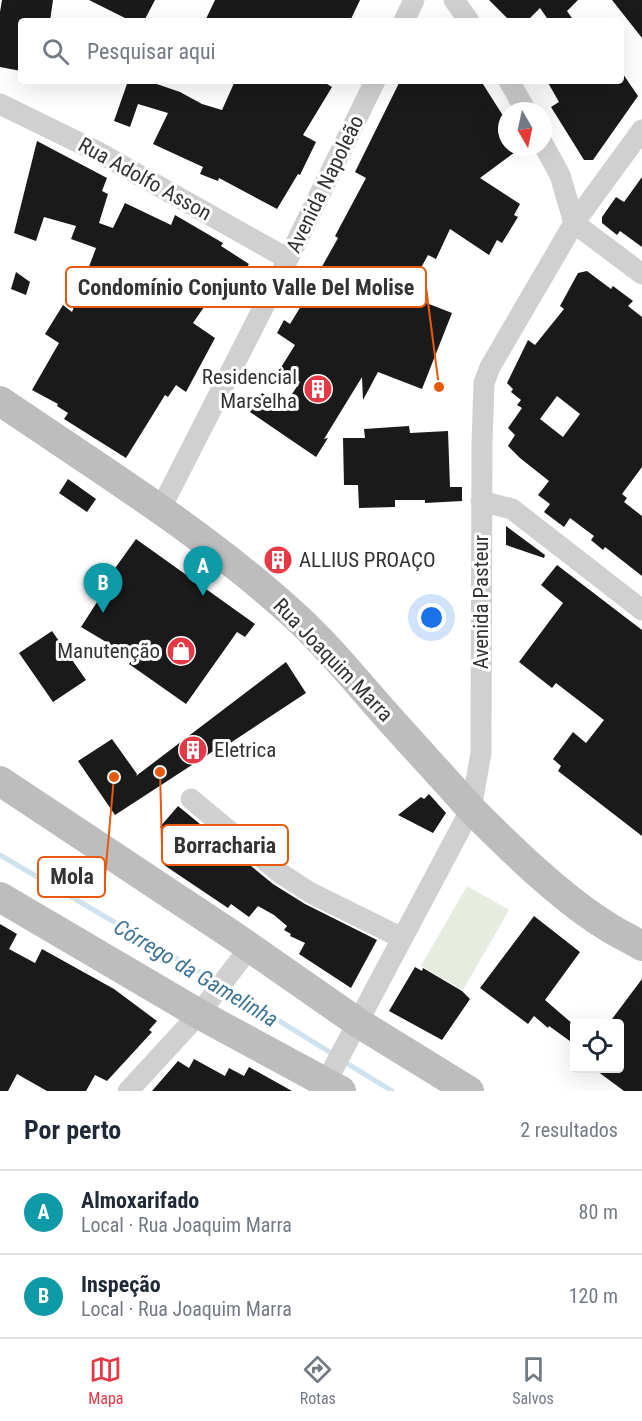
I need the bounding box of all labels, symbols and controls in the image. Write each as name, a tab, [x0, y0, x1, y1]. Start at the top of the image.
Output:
search box	[18, 18, 624, 84]
icon: search	[39, 35, 72, 68]
text: Pesquisar aqui	[87, 39, 216, 64]
north arrow	[498, 102, 552, 156]
street label: Avenida Napoleão	[281, 111, 369, 257]
street label: Rua Adolfo Asson	[74, 133, 216, 225]
callout: Condomínio Conjunto Valle Del Molise	[66, 267, 426, 307]
text: Condomínio Conjunto Valle Del Molise	[78, 275, 414, 300]
place label: Residencial Marselha	[202, 365, 297, 413]
building icon: Residencial Marselha	[302, 373, 334, 405]
street label: Avenida Pasteur	[469, 535, 493, 669]
building icon: ALLIUS PROAÇO	[262, 544, 294, 576]
pin: A	[184, 546, 222, 596]
place label: ALLIUS PROAÇO	[299, 548, 436, 572]
pin: B	[84, 564, 122, 613]
street label: Rua Joaquim Marra	[268, 594, 398, 726]
your location	[417, 603, 446, 632]
shop icon: Manutenção	[165, 635, 197, 667]
place label: Manutenção	[57, 639, 160, 663]
building icon: Eletrica	[177, 734, 209, 766]
place label: Eletrica	[214, 738, 276, 762]
callout: Borracharia	[162, 825, 288, 865]
text: Borracharia	[174, 833, 276, 858]
callout: Mola	[38, 857, 105, 897]
text: Mola	[50, 864, 94, 889]
water label: Córrego da Gamelinha	[109, 914, 283, 1032]
map controls	[570, 1019, 624, 1073]
button: locate	[570, 1019, 624, 1073]
text: Por perto	[24, 1115, 121, 1145]
text: 2 resultados	[520, 1118, 618, 1142]
text: Almoxarifado	[81, 1188, 199, 1213]
text: A	[38, 1200, 49, 1224]
text: 80 m	[579, 1200, 618, 1224]
text: Local · Rua Joaquim Marra	[81, 1213, 292, 1237]
text: Inspeção	[81, 1272, 161, 1297]
text: B	[38, 1284, 49, 1308]
text: 120 m	[569, 1284, 618, 1308]
text: Local · Rua Joaquim Marra	[81, 1297, 292, 1321]
tab: Mapa	[88, 1353, 123, 1408]
tab: Rotas	[300, 1353, 336, 1408]
tab: Salvos	[512, 1353, 554, 1408]

